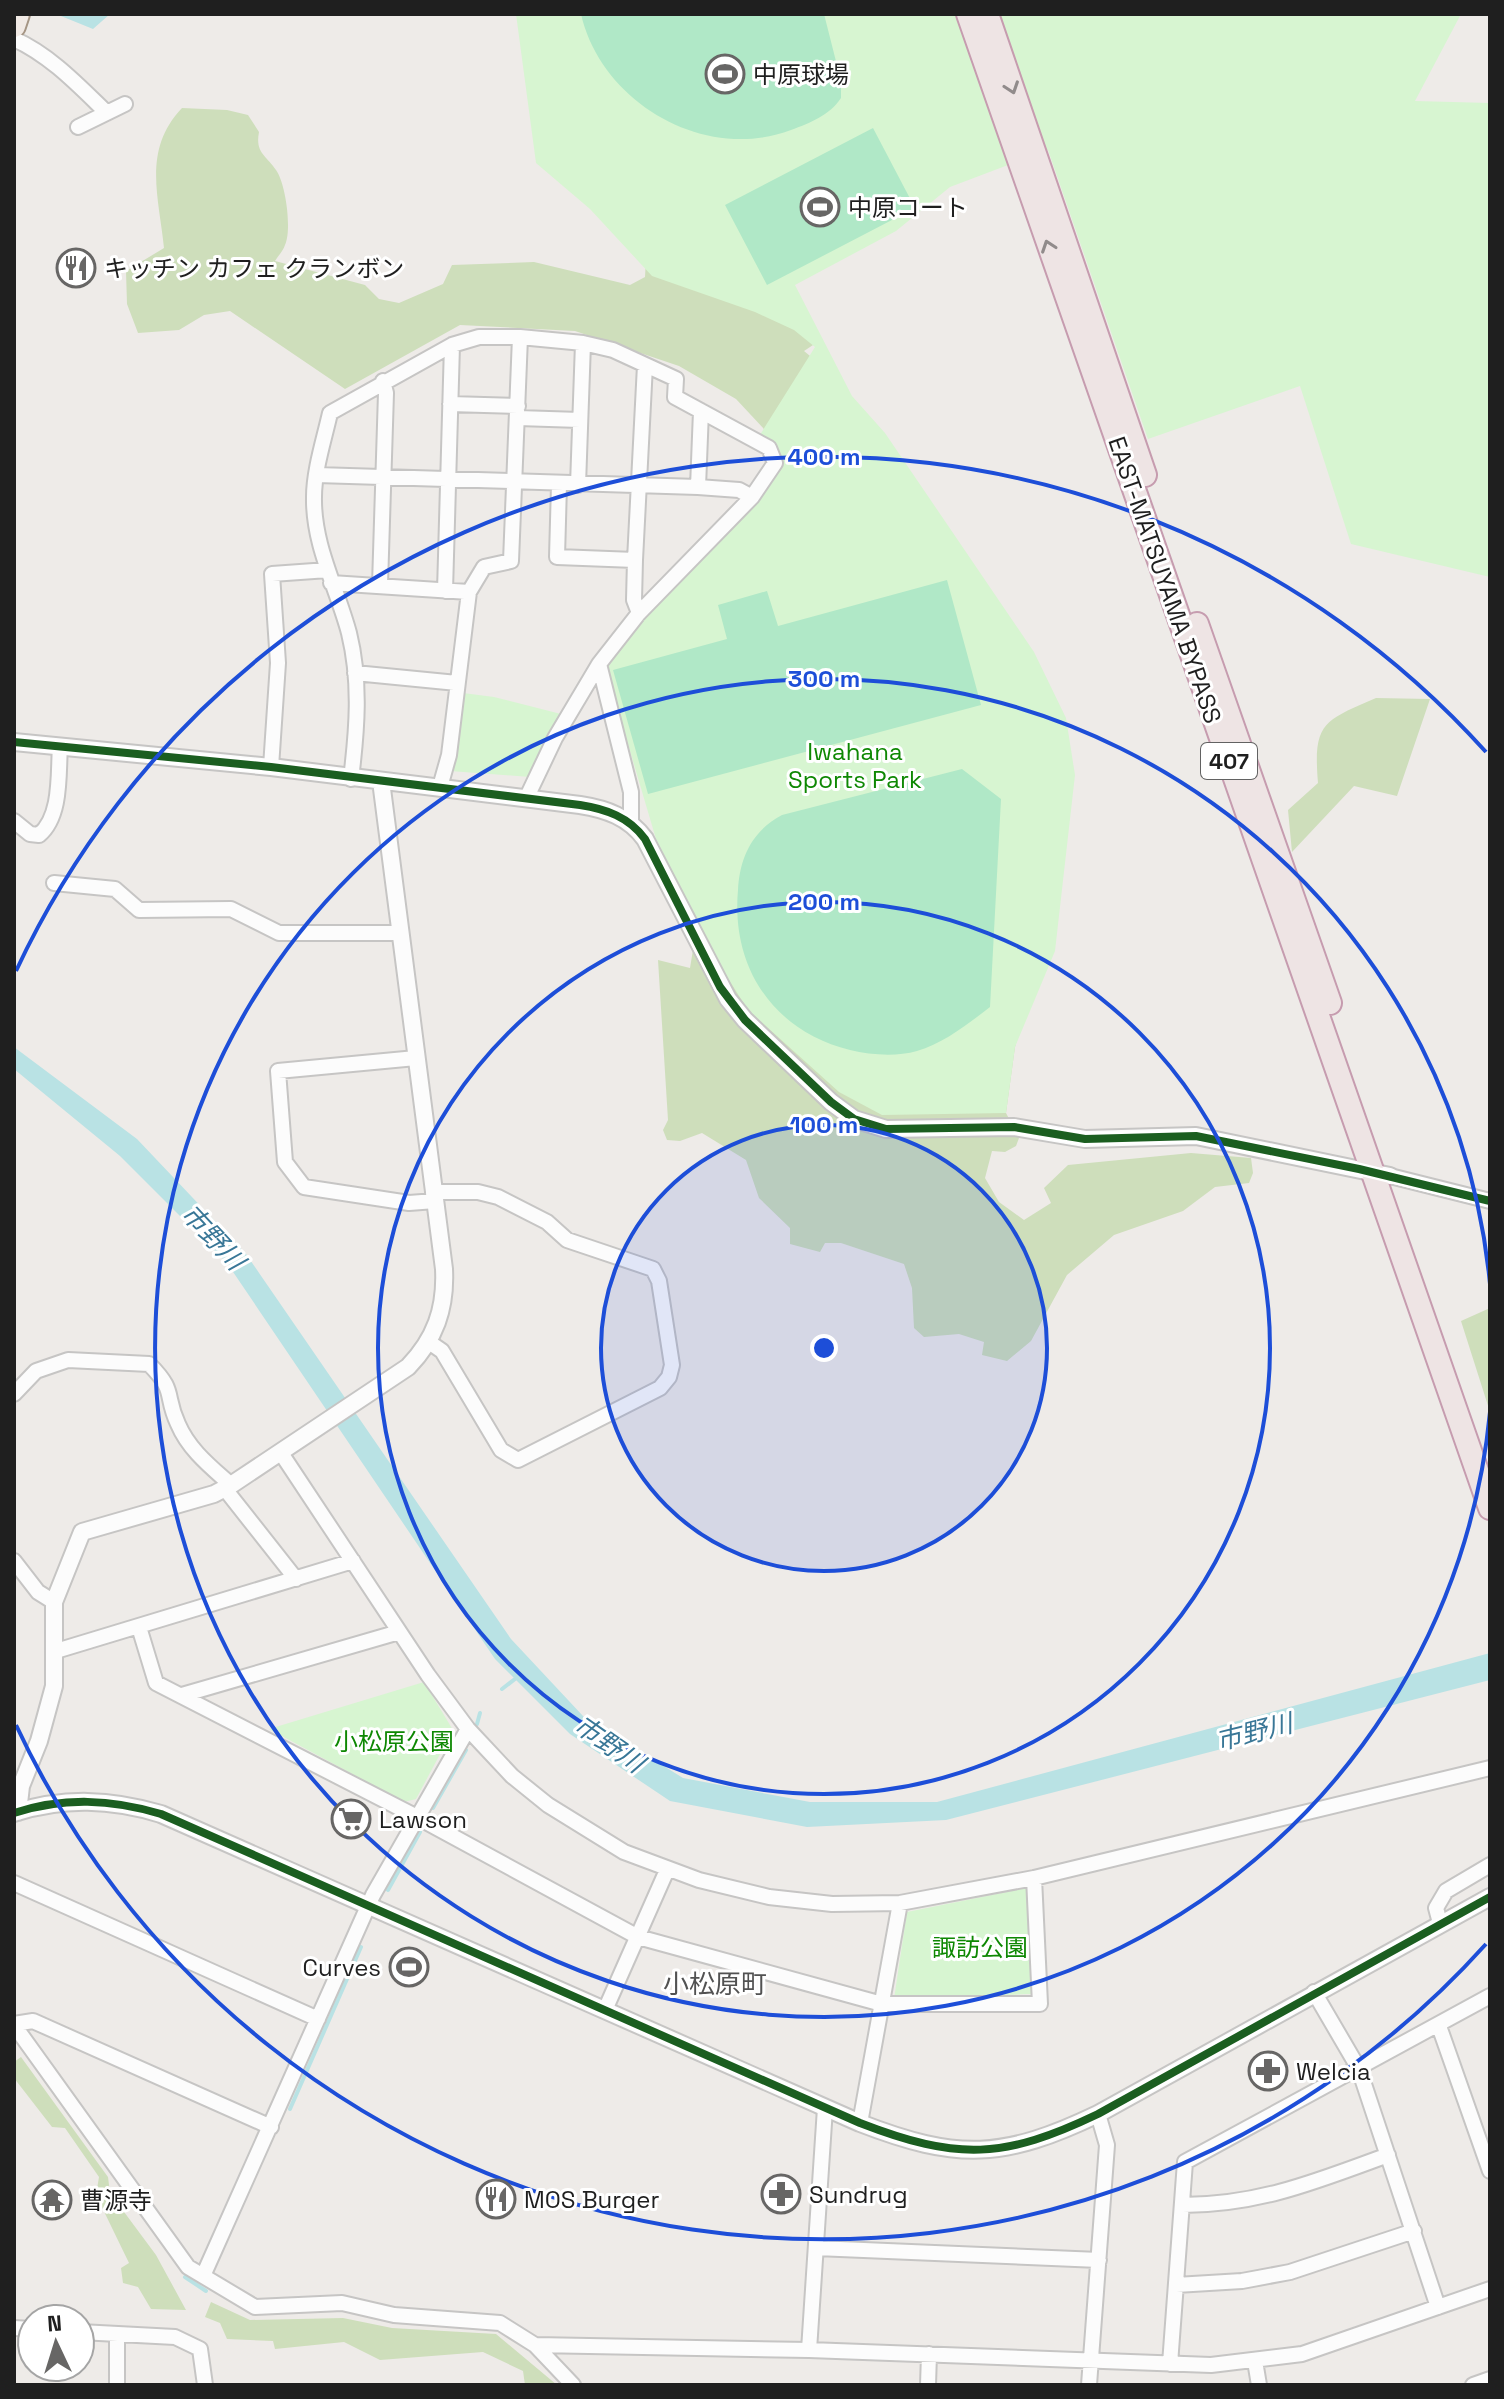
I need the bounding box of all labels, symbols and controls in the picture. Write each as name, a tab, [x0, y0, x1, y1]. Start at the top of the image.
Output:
sports icon: 中原球場	[704, 53, 746, 95]
place label: 中原球場	[753, 59, 849, 90]
one-way arrow	[1003, 80, 1019, 94]
sports icon: 中原コート	[799, 186, 841, 228]
place label: 中原コート	[848, 192, 968, 223]
one-way arrow	[1041, 239, 1057, 253]
restaurant icon: キッチン カフェ クランボン	[55, 247, 97, 289]
place label: キッチン カフェ クランボン	[104, 253, 404, 284]
street label: EAST-MATSUYAMA BYPASS	[1101, 433, 1229, 727]
text: 400 m	[788, 441, 860, 472]
text: 300 m	[788, 663, 860, 694]
park label: Iwahana Sports Park	[788, 736, 922, 795]
road number: 407	[1201, 743, 1257, 779]
text: 200 m	[788, 886, 860, 917]
text: 100 m	[790, 1109, 858, 1140]
water label: 市野川	[174, 1197, 254, 1279]
centre of rings	[810, 1334, 838, 1362]
water label: 市野川	[1212, 1705, 1299, 1758]
water label: 市野川	[567, 1708, 653, 1782]
park label: 小松原公園	[334, 1726, 454, 1757]
supermarket icon: Lawson	[330, 1798, 372, 1840]
place label: Lawson	[379, 1804, 467, 1835]
park label: 諏訪公園	[932, 1932, 1028, 1963]
sports icon: Curves	[388, 1946, 430, 1988]
place label: Curves	[303, 1952, 381, 1983]
district label: 小松原町	[663, 1967, 767, 2001]
pharmacy icon: Welcia	[1247, 2050, 1289, 2092]
place label: Welcia	[1296, 2056, 1371, 2087]
pharmacy icon: Sundrug	[760, 2173, 802, 2215]
restaurant icon: MOS Burger	[475, 2178, 517, 2220]
temple icon: 曹源寺	[31, 2179, 73, 2221]
place label: Sundrug	[809, 2179, 908, 2210]
place label: MOS Burger	[524, 2184, 660, 2215]
place label: 曹源寺	[80, 2185, 152, 2216]
north arrow	[16, 2303, 96, 2383]
text: N	[46, 2309, 63, 2338]

